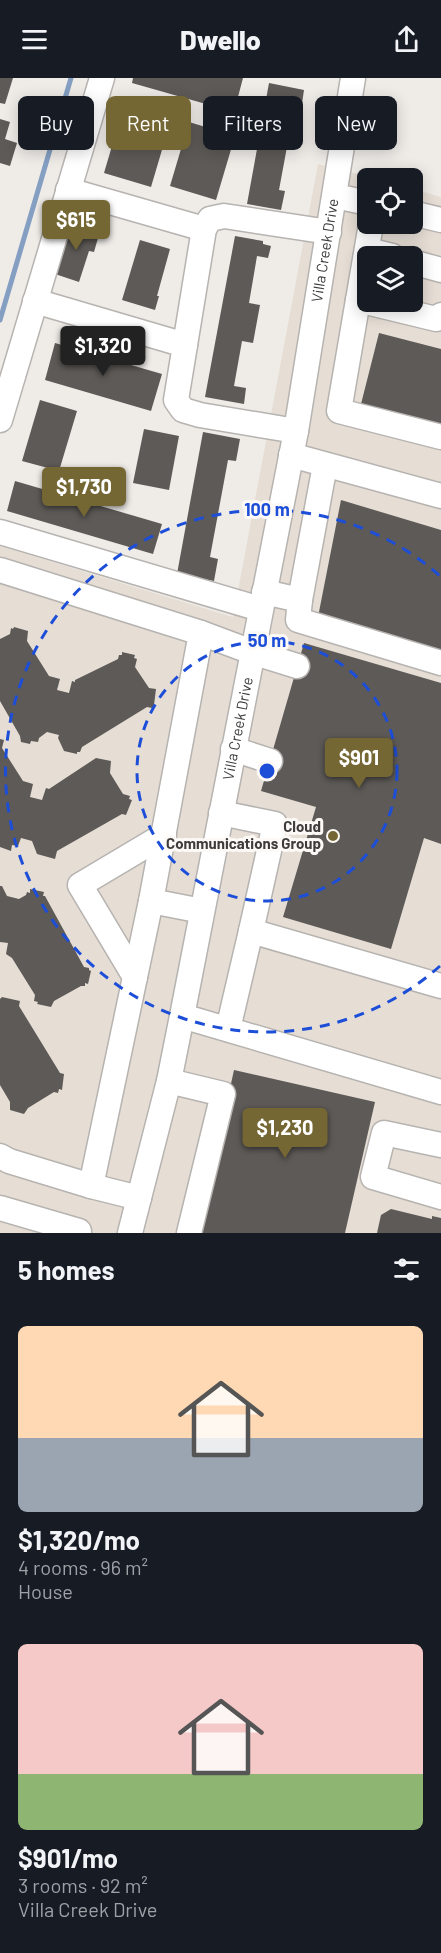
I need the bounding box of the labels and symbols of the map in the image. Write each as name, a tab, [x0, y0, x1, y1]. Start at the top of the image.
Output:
street label: Villa Creek Drive	[307, 197, 341, 304]
pin: $615	[40, 200, 112, 251]
pin: $1,320	[54, 326, 152, 377]
pin: $1,730	[35, 467, 133, 518]
text: 100 m	[244, 498, 290, 520]
text: 50 m	[248, 629, 286, 651]
street label: Villa Creek Drive	[218, 675, 256, 782]
pin: $901	[323, 738, 395, 789]
centre of rings	[257, 761, 277, 781]
place label: Cloud Communications Group	[166, 817, 321, 852]
marker: Cloud Communications Group	[326, 829, 340, 843]
pin: $1,230	[236, 1108, 334, 1159]

